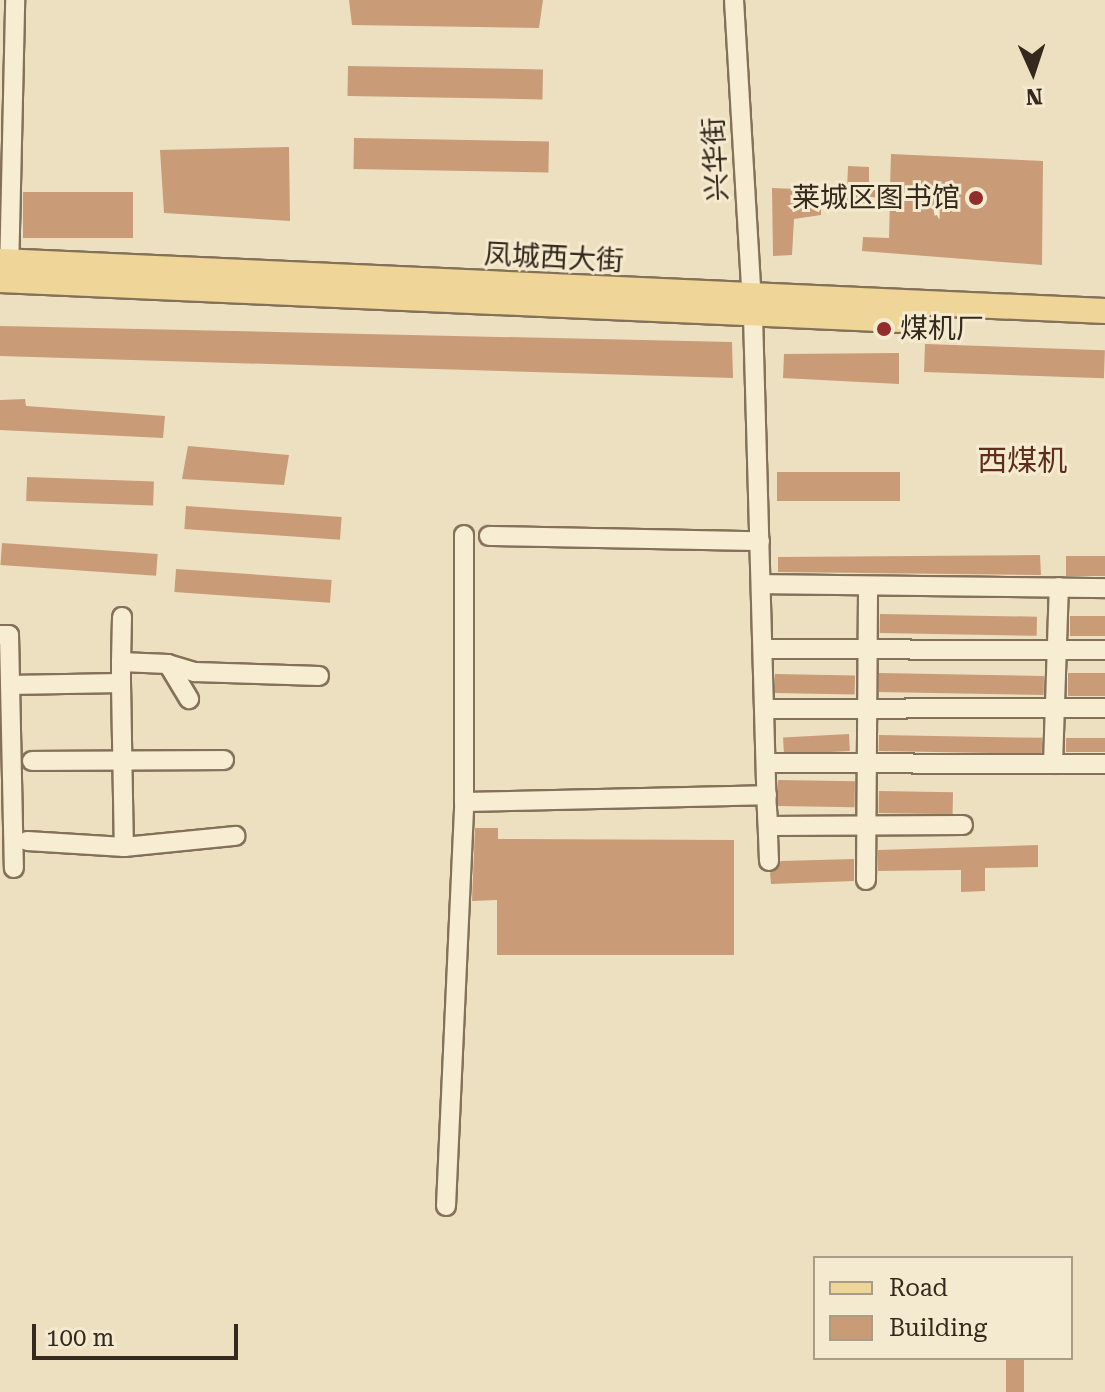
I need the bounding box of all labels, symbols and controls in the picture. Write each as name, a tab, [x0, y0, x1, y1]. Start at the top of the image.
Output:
north arrow	[993, 32, 1073, 112]
text: N	[1025, 84, 1043, 109]
street label: 兴华街	[697, 116, 735, 202]
place label: 莱城区图书馆	[792, 181, 960, 215]
marker: 莱城区图书馆	[967, 189, 985, 207]
street label: 凤城西大街	[483, 238, 625, 278]
place label: 煤机厂	[900, 312, 984, 346]
marker: 煤机厂	[875, 320, 893, 338]
district label: 西煤机	[977, 443, 1067, 479]
legend	[813, 1256, 1073, 1360]
text: Road	[889, 1274, 948, 1302]
scale bar	[36, 1308, 242, 1358]
text: Building	[889, 1314, 987, 1342]
text: 100 m	[46, 1324, 114, 1352]

